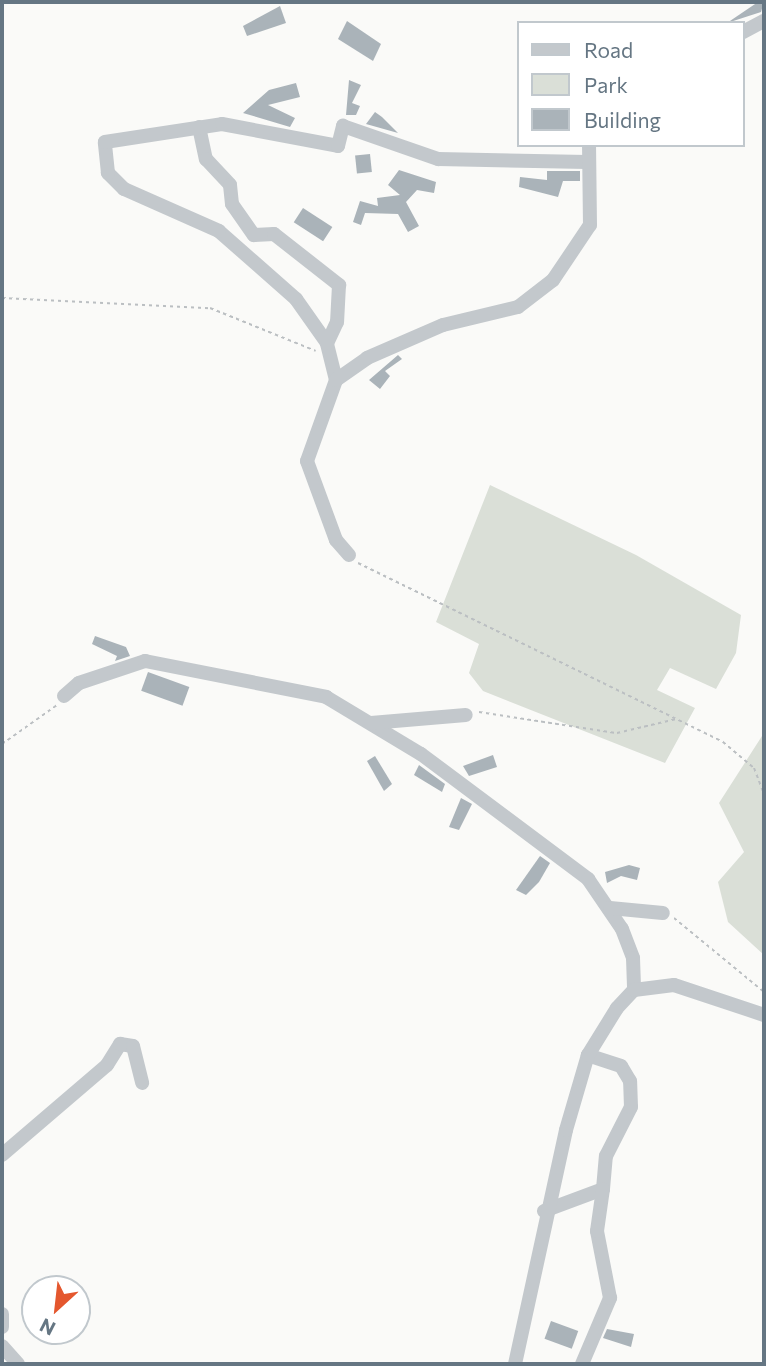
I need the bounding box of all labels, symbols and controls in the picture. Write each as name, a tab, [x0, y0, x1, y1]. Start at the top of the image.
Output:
legend	[518, 21, 745, 147]
text: Road	[584, 37, 633, 62]
text: Park	[584, 72, 628, 97]
text: Building	[584, 107, 661, 132]
north arrow	[21, 1275, 91, 1345]
text: N	[36, 1314, 59, 1341]

